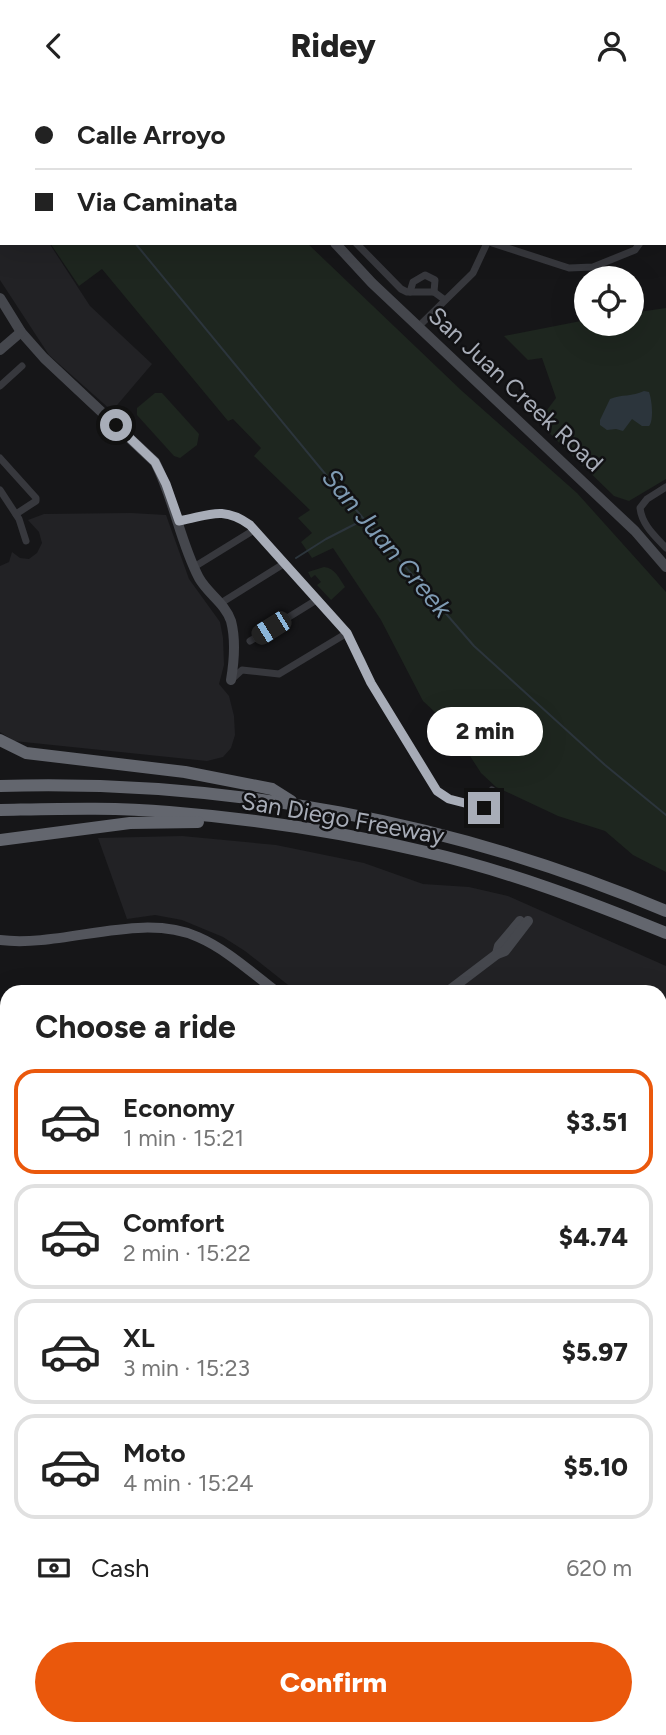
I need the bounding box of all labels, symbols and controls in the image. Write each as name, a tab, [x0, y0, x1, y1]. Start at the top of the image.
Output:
icon: back	[35, 27, 73, 65]
text: Ridey	[290, 27, 376, 65]
icon: person	[593, 27, 631, 65]
text: Calle Arroyo	[77, 119, 226, 151]
text: Via Caminata	[77, 186, 238, 218]
map controls	[574, 266, 644, 336]
button: locate	[574, 266, 644, 336]
street label: San Juan Creek Road	[423, 301, 609, 477]
route start	[100, 409, 132, 441]
water label: San Juan Creek	[315, 462, 460, 625]
car	[248, 608, 295, 648]
callout: 2 min	[426, 707, 542, 755]
text: 2 min	[456, 717, 514, 745]
street label: San Diego Freeway	[239, 786, 447, 850]
route end	[468, 792, 500, 824]
text: Choose a ride	[35, 1008, 236, 1046]
icon: car	[39, 1090, 102, 1153]
text: Economy	[123, 1092, 235, 1124]
text: $3.51	[566, 1106, 628, 1138]
text: 1 min · 15:21	[123, 1124, 244, 1152]
icon: car	[39, 1205, 102, 1268]
text: Comfort	[123, 1207, 225, 1239]
text: $4.74	[559, 1221, 628, 1253]
text: 2 min · 15:22	[123, 1239, 251, 1267]
icon: car	[39, 1320, 102, 1383]
text: XL	[123, 1322, 155, 1354]
text: $5.97	[562, 1336, 628, 1368]
text: 3 min · 15:23	[123, 1354, 250, 1382]
icon: car	[39, 1435, 102, 1498]
text: Moto	[123, 1437, 186, 1469]
text: $5.10	[564, 1451, 628, 1483]
text: 4 min · 15:24	[123, 1469, 254, 1497]
icon: cash	[35, 1549, 73, 1587]
text: Cash	[91, 1552, 150, 1584]
text: 620 m	[566, 1554, 632, 1582]
button: Confirm	[35, 1642, 632, 1722]

